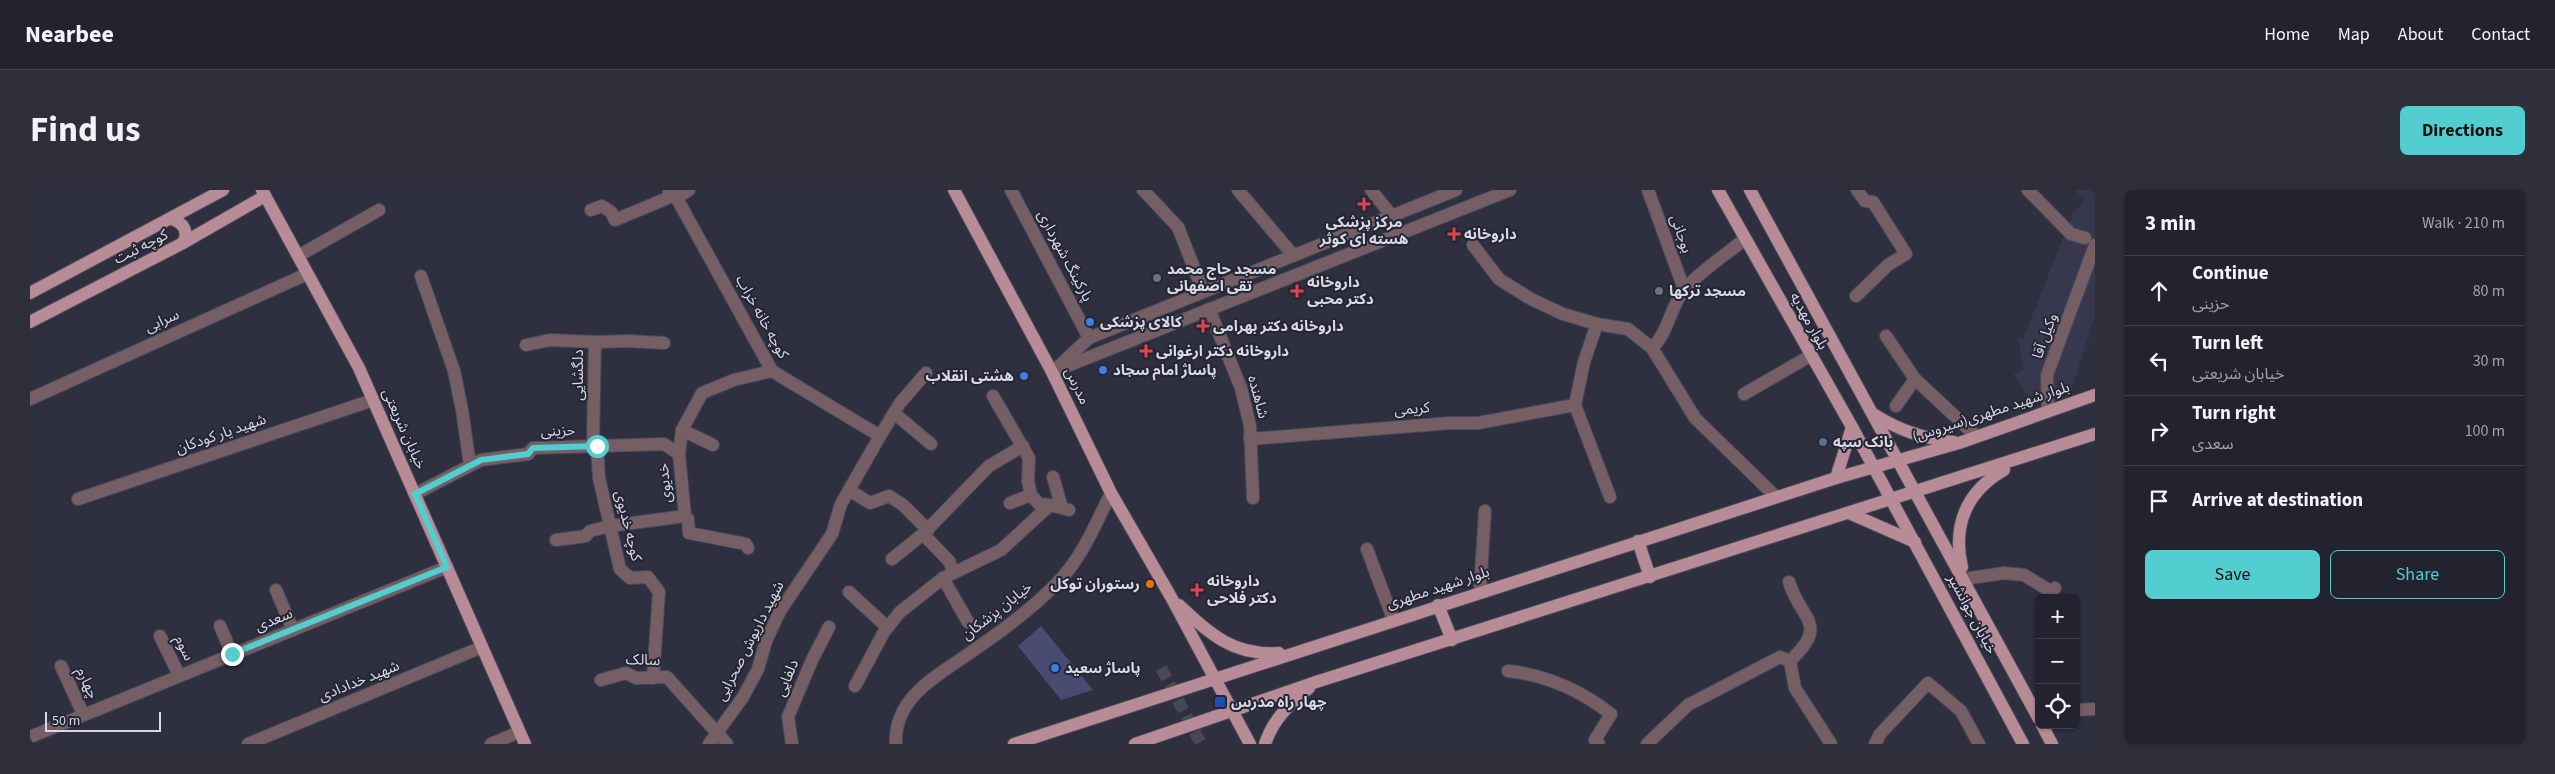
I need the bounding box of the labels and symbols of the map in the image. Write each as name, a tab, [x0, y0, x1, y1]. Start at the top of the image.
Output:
marker: مرکز پزشکی هسته ای کوثر	[1357, 197, 1371, 211]
street label: پارکینگ شهرداری	[1032, 207, 1098, 305]
place label: مرکز پزشکی هسته ای کوثر	[1319, 212, 1409, 250]
street label: بوجانی	[1665, 212, 1697, 256]
street label: کوچه ثبت	[110, 224, 173, 270]
place label: داروخانه	[1464, 224, 1517, 245]
marker: داروخانه	[1448, 228, 1460, 240]
place label: مسجد حاج محمد تقی اصفهانی	[1167, 259, 1276, 297]
street label: کوچه خانه خراب	[730, 271, 794, 363]
marker: مسجد حاج محمد تقی اصفهانی	[1151, 272, 1163, 284]
place label: داروخانه دکتر محبی	[1307, 272, 1374, 310]
place label: مسجد ترکها	[1669, 281, 1746, 302]
marker: داروخانه دکتر محبی	[1291, 285, 1303, 297]
marker: مسجد ترکها	[1653, 285, 1665, 297]
street label: بلوار مهدیه	[1785, 288, 1833, 354]
street label: سرابی	[141, 304, 183, 338]
street label: وکیل آقا	[2027, 310, 2063, 362]
place label: کالای پزشکی	[1100, 312, 1182, 333]
marker: کالای پزشکی	[1084, 316, 1096, 328]
place label: داروخانه دکتر بهرامی	[1213, 316, 1344, 337]
marker: داروخانه دکتر بهرامی	[1197, 320, 1209, 332]
place label: داروخانه دکتر ارغوانی	[1156, 341, 1289, 362]
marker: داروخانه دکتر ارغوانی	[1140, 345, 1152, 357]
street label: دلگشایی	[568, 349, 589, 401]
place label: پاساژ امام سجاد	[1113, 360, 1217, 381]
street label: مدرس	[1059, 364, 1095, 408]
marker: پاساژ امام سجاد	[1097, 364, 1109, 376]
place label: هشتی انقلاب	[926, 366, 1014, 387]
marker: هشتی انقلاب	[1018, 370, 1030, 382]
street label: شاهنده	[1242, 373, 1274, 421]
street label: بلوار شهید مطهری(سیروس)	[1910, 377, 2072, 447]
street label: خیابان شریعتی	[377, 385, 431, 473]
street label: کریمی	[1393, 397, 1432, 421]
street label: شهید یار کودکان	[173, 409, 269, 459]
street label: حزینی	[540, 420, 576, 442]
place label: بانک سپه	[1833, 432, 1893, 453]
route start	[586, 435, 609, 458]
marker: بانک سپه	[1817, 436, 1829, 448]
street label: خدیوی	[653, 462, 677, 504]
street label: کوچه خدیوی	[609, 488, 647, 564]
street label: بلوار شهید مطهری	[1384, 561, 1492, 615]
street label: خیابان جوانشیر	[1942, 569, 2002, 658]
place label: داروخانه دکتر فلاحی	[1207, 571, 1277, 609]
place label: رستوران توکل	[1050, 574, 1140, 595]
street label: شهید داریوش صحرایی	[711, 577, 789, 705]
street label: خیابان پزشکان	[957, 577, 1037, 645]
marker: رستوران توکل	[1144, 578, 1156, 590]
marker: داروخانه دکتر فلاحی	[1191, 584, 1203, 596]
street label: سعدی	[252, 603, 296, 637]
street label: سوم	[169, 632, 199, 665]
route end	[221, 643, 244, 666]
street label: سالک	[625, 649, 661, 671]
street label: شهید خدادادی	[315, 655, 403, 707]
street label: دلفایی	[770, 656, 804, 700]
place label: پاساژ سعید	[1065, 658, 1141, 679]
marker: پاساژ سعید	[1049, 662, 1061, 674]
street label: چهارم	[71, 664, 104, 703]
place label: چهار راه مدرس	[1231, 692, 1327, 713]
marker: چهار راه مدرس	[1213, 695, 1227, 709]
scale bar	[45, 709, 161, 732]

